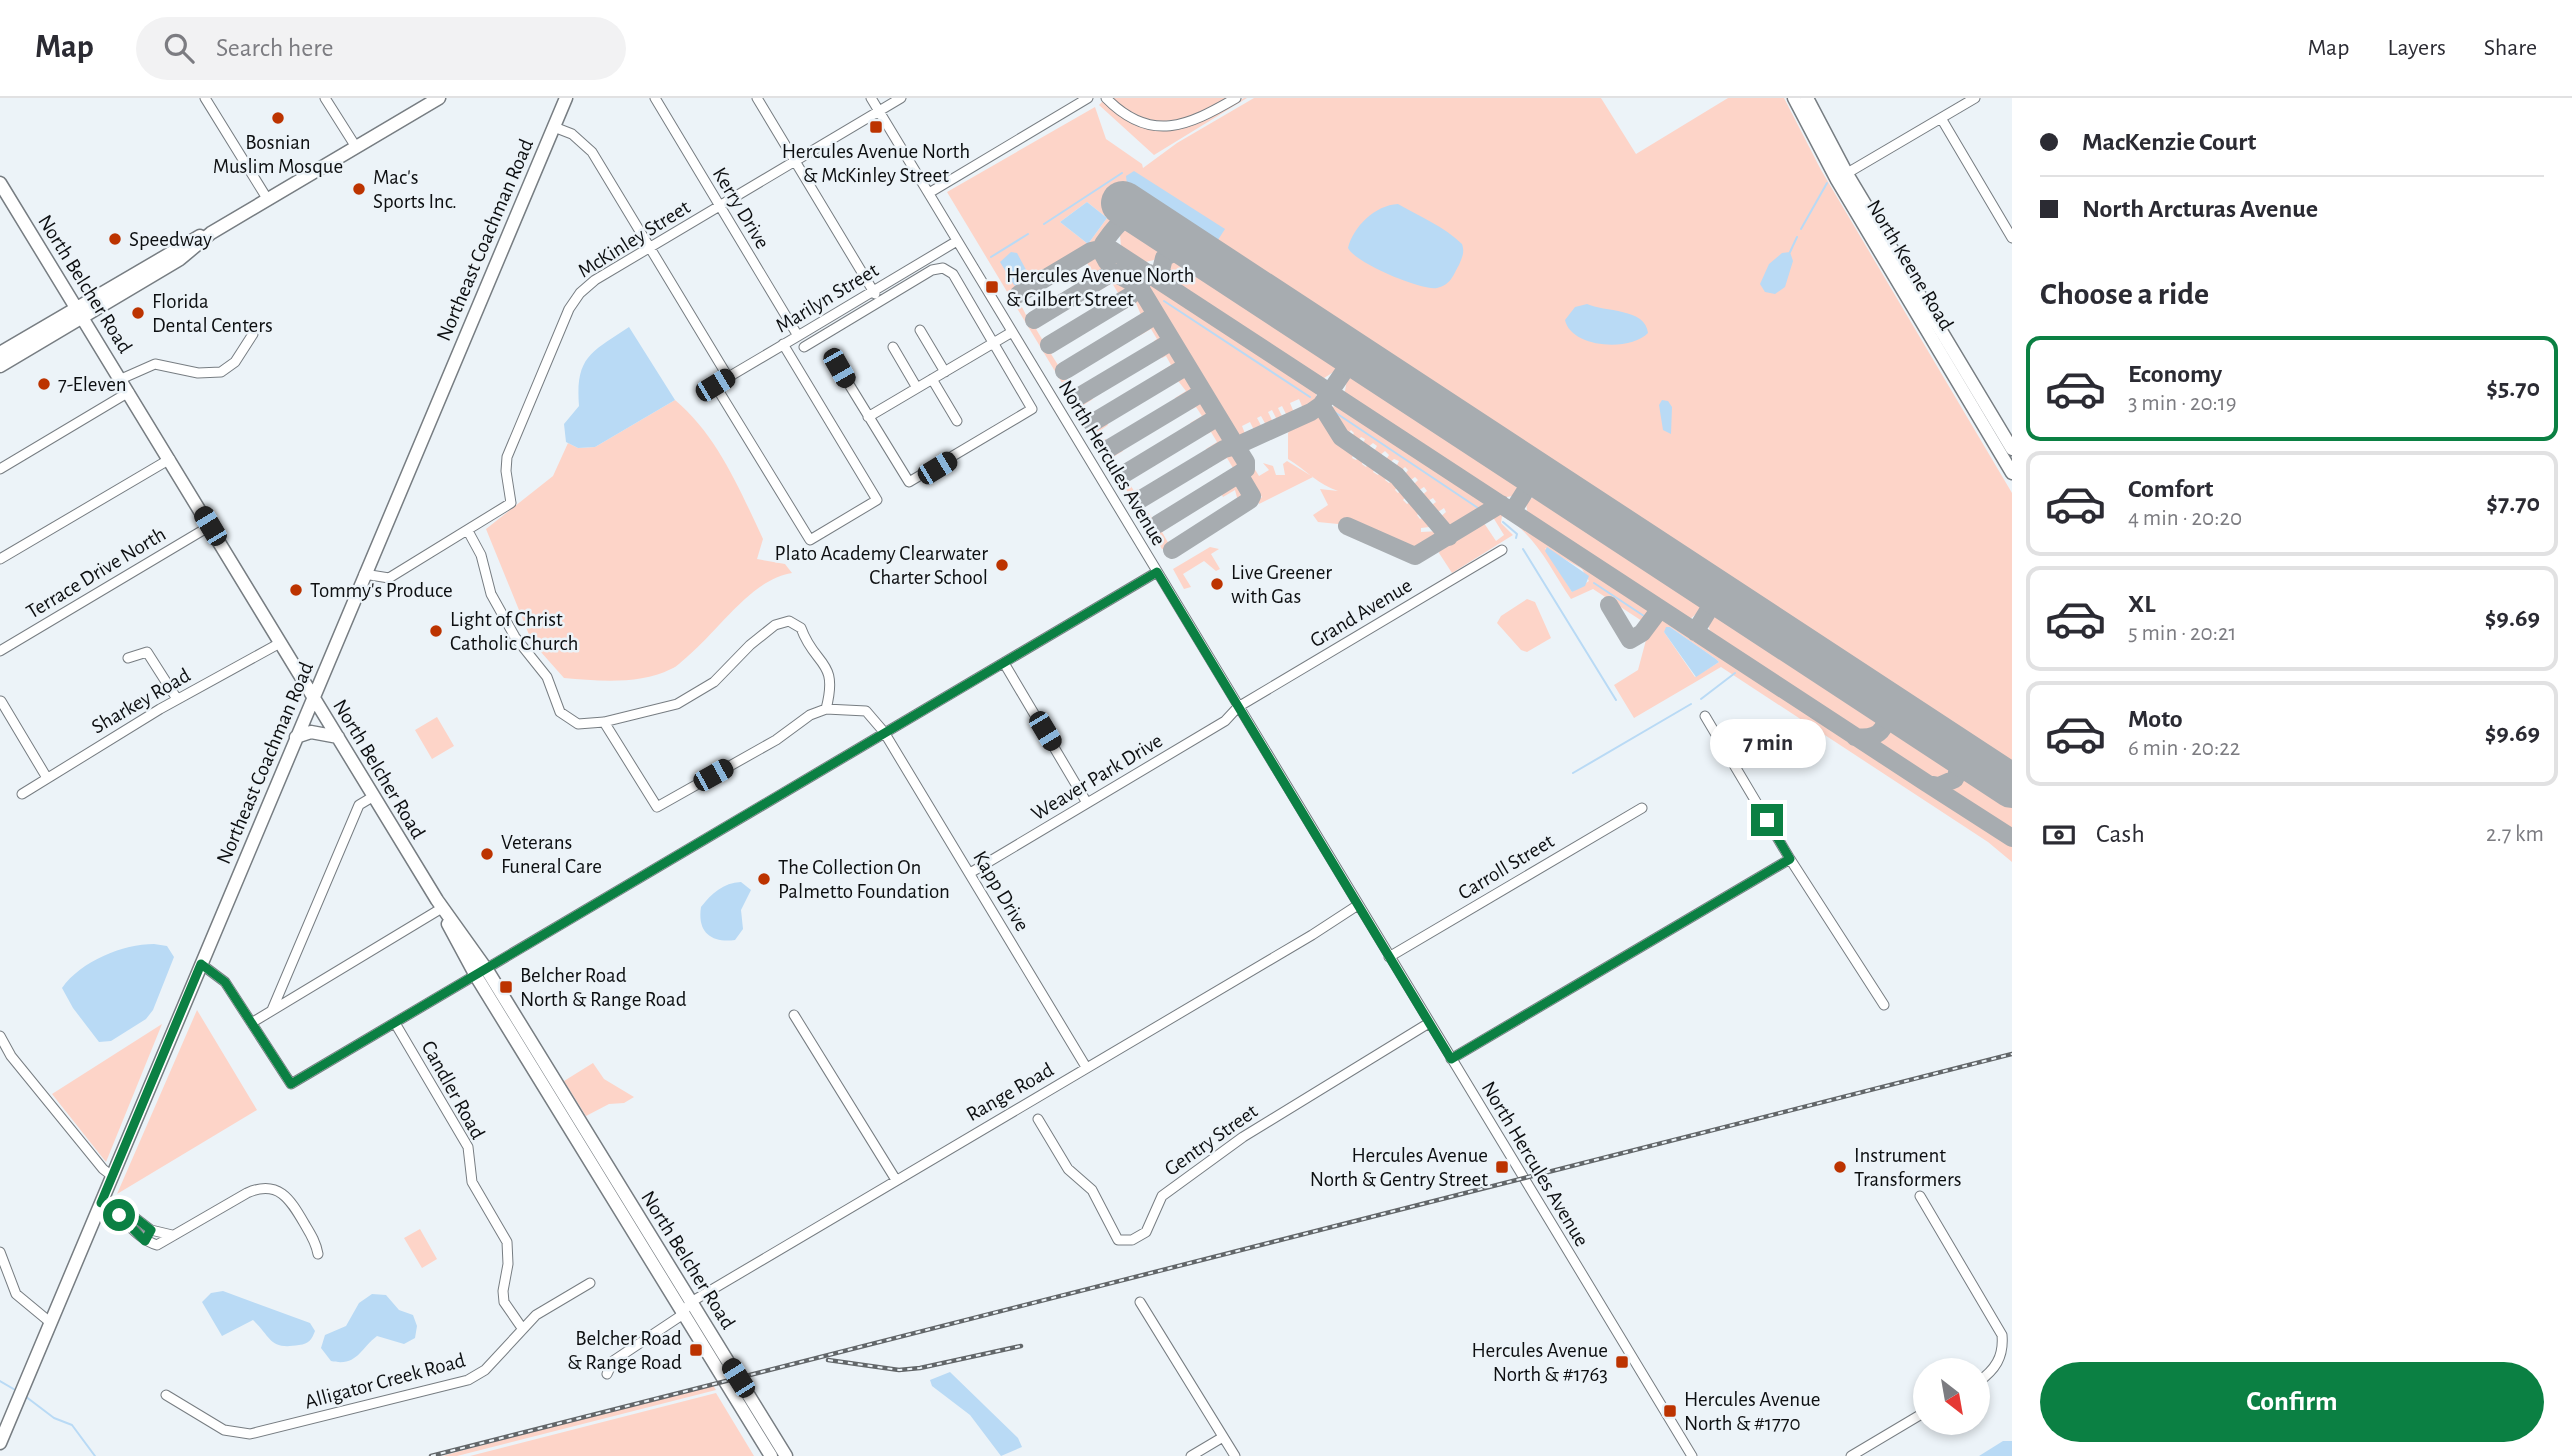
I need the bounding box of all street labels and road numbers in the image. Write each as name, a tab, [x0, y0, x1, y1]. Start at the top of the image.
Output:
street label: Northeast Coachman Road	[433, 136, 537, 344]
street label: Kerry Drive	[709, 164, 773, 252]
street label: McKinley Street	[574, 196, 694, 282]
street label: North Keene Road	[1863, 196, 1957, 334]
street label: North Belcher Road	[34, 211, 136, 357]
street label: Marilyn Street	[772, 259, 882, 337]
street label: North Hercules Avenue	[1054, 377, 1170, 549]
street label: Terrace Drive North	[23, 523, 169, 623]
street label: Grand Avenue	[1306, 574, 1416, 652]
street label: Northeast Coachman Road	[213, 659, 317, 867]
street label: Sharkey Road	[88, 664, 194, 738]
street label: North Belcher Road	[329, 696, 429, 842]
street label: Weaver Park Drive	[1028, 730, 1166, 824]
street label: Carroll Street	[1454, 830, 1558, 904]
street label: Kapp Drive	[969, 847, 1033, 935]
street label: Candler Road	[417, 1037, 489, 1143]
street label: Range Road	[963, 1059, 1057, 1125]
street label: North Hercules Avenue	[1477, 1078, 1593, 1250]
street label: Gentry Street	[1161, 1100, 1262, 1180]
street label: North Belcher Road	[637, 1187, 739, 1333]
street label: Alligator Creek Road	[302, 1349, 468, 1413]

